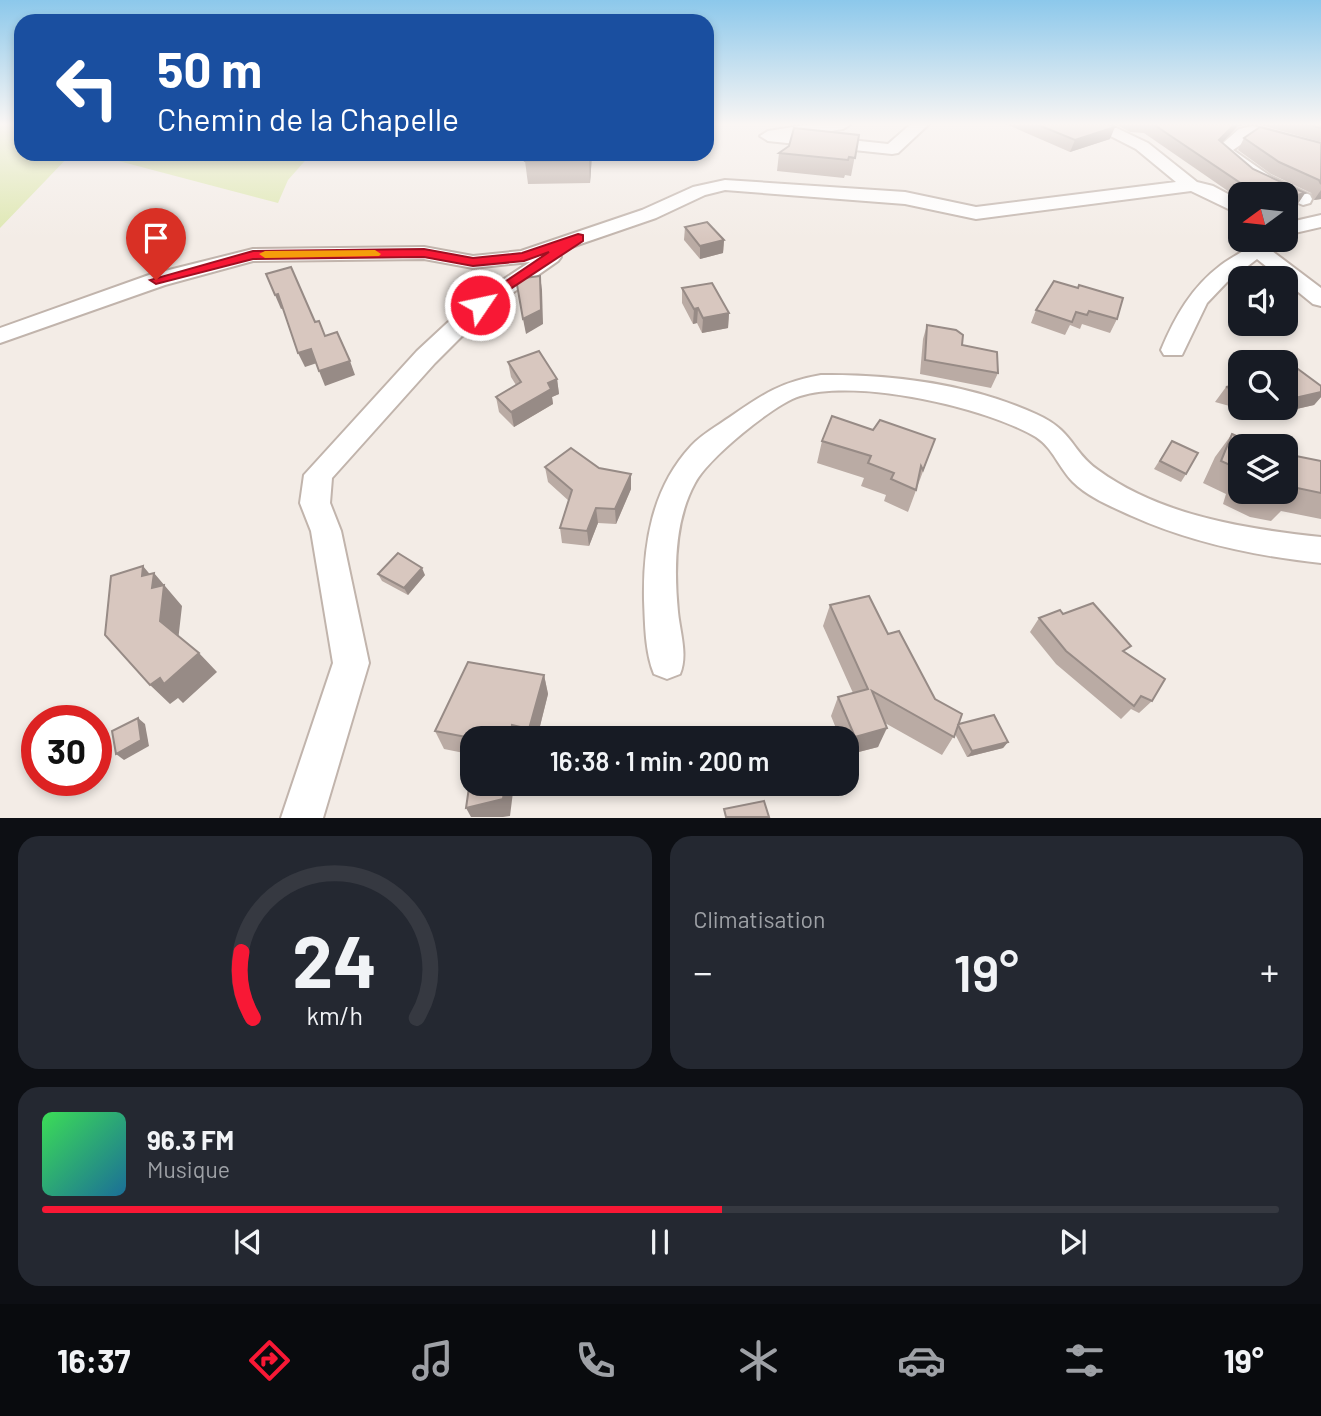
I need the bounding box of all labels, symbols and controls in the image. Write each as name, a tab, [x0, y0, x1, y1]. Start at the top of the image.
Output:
text: 50 m	[157, 39, 262, 98]
icon: left	[42, 42, 133, 133]
text: Chemin de la Chapelle	[157, 99, 459, 137]
north arrow	[1228, 182, 1298, 252]
map controls	[1228, 182, 1298, 504]
pin	[126, 208, 186, 280]
icon: arrive	[137, 219, 175, 257]
button: sound	[1228, 266, 1298, 336]
position arrow	[443, 268, 517, 342]
button: search	[1228, 350, 1298, 420]
button: layers	[1228, 434, 1298, 504]
speed limit sign: 30	[21, 705, 112, 796]
text: 16:38 · 1 min · 200 m	[550, 745, 769, 776]
text: Climatisation	[694, 905, 825, 933]
text: 24	[292, 916, 377, 1004]
text: 19°	[954, 940, 1019, 1002]
text: −	[694, 948, 713, 994]
text: +	[1260, 948, 1279, 994]
text: km/h	[306, 1000, 363, 1030]
text: 96.3 FM	[147, 1124, 234, 1155]
text: Musique	[147, 1155, 230, 1183]
icon: previous	[229, 1223, 267, 1261]
icon: pause	[641, 1223, 679, 1261]
icon: next	[1054, 1223, 1092, 1261]
icon: directions	[245, 1336, 294, 1385]
icon: music	[408, 1336, 457, 1385]
icon: phone	[571, 1336, 620, 1385]
icon: climate	[734, 1336, 783, 1385]
icon: car	[897, 1336, 946, 1385]
icon: filters	[1060, 1336, 1109, 1385]
text: 16:37	[57, 1341, 130, 1379]
text: 19°	[1223, 1341, 1264, 1379]

